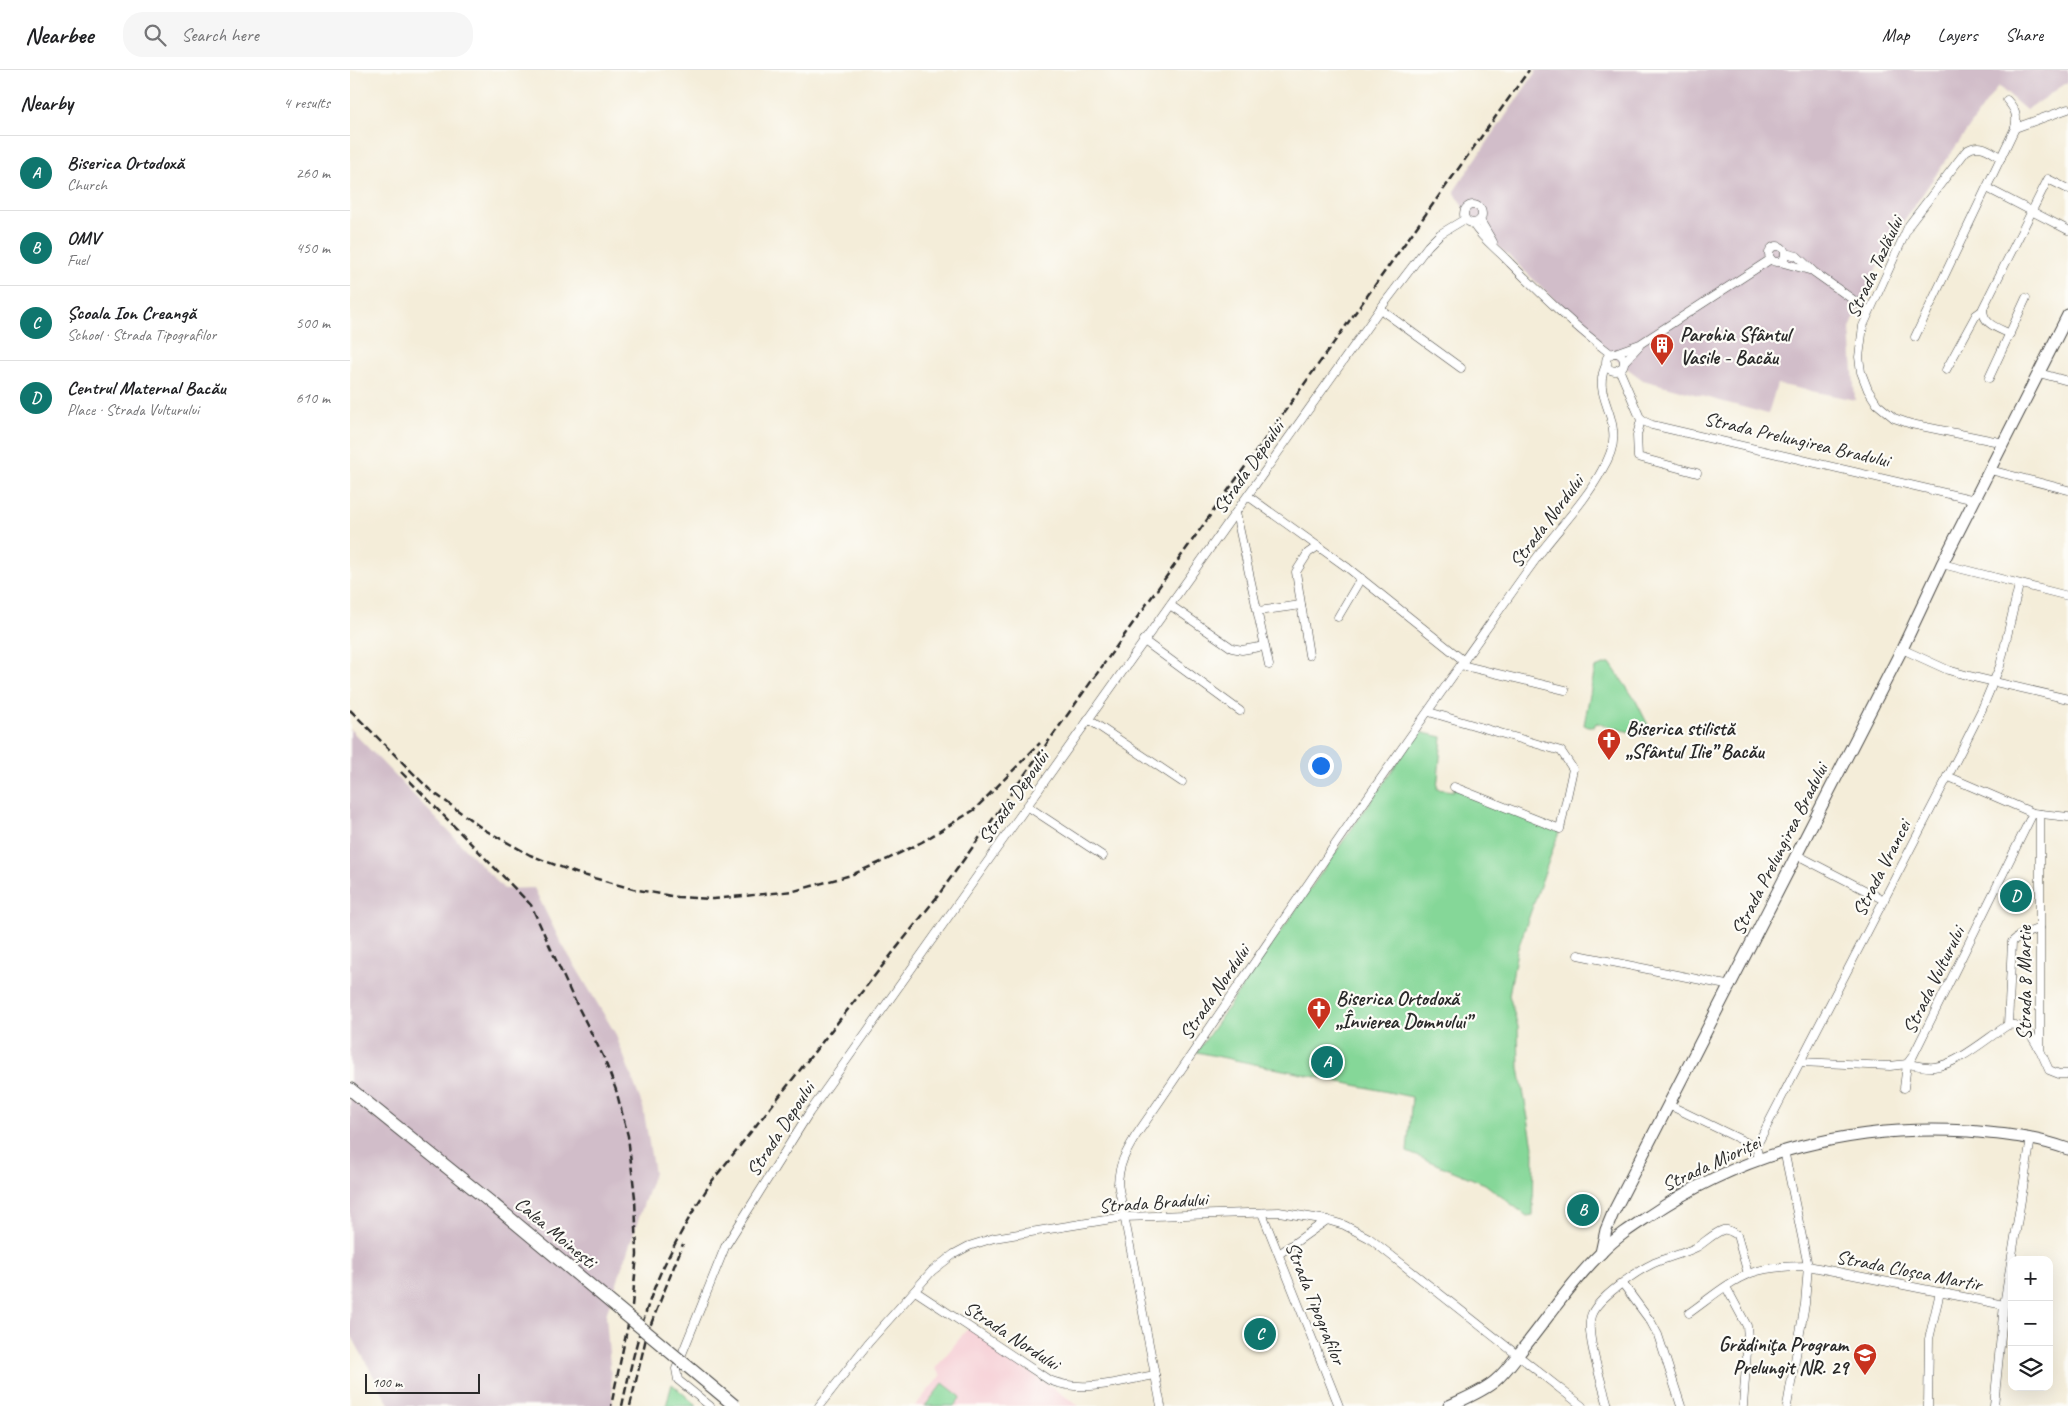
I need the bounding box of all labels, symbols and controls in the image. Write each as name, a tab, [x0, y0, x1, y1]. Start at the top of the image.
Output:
search box	[123, 12, 473, 57]
text: Nearbee	[25, 20, 93, 50]
icon: search	[141, 21, 169, 49]
text: Search here	[181, 23, 259, 47]
text: Map	[1882, 24, 1910, 46]
text: Layers	[1938, 24, 1977, 46]
text: Share	[2005, 24, 2043, 46]
text: Nearby	[20, 90, 73, 116]
text: 4 results	[283, 93, 330, 113]
text: Biserica Ortodoxă	[67, 151, 184, 175]
text: A	[32, 163, 40, 183]
text: 260 m	[296, 163, 330, 183]
text: Church	[67, 175, 107, 195]
street label: Strada Tazlăului	[1840, 210, 1910, 322]
text: OMV	[67, 226, 100, 250]
text: B	[32, 238, 40, 258]
text: 450 m	[296, 238, 330, 258]
text: Fuel	[67, 250, 88, 270]
text: Școala Ion Creangă	[67, 301, 196, 325]
text: C	[32, 313, 40, 333]
text: 500 m	[296, 313, 330, 333]
place label: Parohia Sfântul Vasile - Bacău	[1680, 322, 1794, 370]
text: School · Strada Tipografilor	[67, 325, 216, 345]
building icon: Parohia Sfântul Vasile - Bacău	[1649, 332, 1675, 366]
text: Centrul Maternal Bacău	[67, 376, 226, 400]
text: D	[31, 388, 41, 408]
text: 610 m	[296, 388, 330, 408]
text: Place · Strada Vulturului	[67, 400, 199, 420]
street label: Strada Prelungirea Bradului	[1702, 406, 1894, 474]
street label: Strada Depoului	[1207, 414, 1291, 519]
street label: Strada Nordului	[1503, 468, 1591, 573]
place label: Biserica stilistă „Sfântul Ilie” Bacău	[1626, 716, 1765, 764]
church icon: Biserica stilistă „Sfântul Ilie” Bacău	[1596, 727, 1622, 761]
street label: Strada Depoului	[972, 744, 1056, 849]
your location	[1308, 753, 1334, 779]
street label: Strada Prelungirea Bradului	[1725, 757, 1835, 939]
street label: Strada Vrancei	[1846, 814, 1917, 921]
pin: D	[2000, 877, 2032, 915]
street label: Strada Vulturului	[1897, 920, 1971, 1038]
street label: Strada 8 Martie	[2012, 924, 2037, 1040]
street label: Strada Nordului	[1173, 938, 1257, 1045]
place label: Biserica Ortodoxă „Învierea Domnului”	[1336, 986, 1475, 1034]
church icon: Biserica Ortodoxă „Învierea Domnului”	[1306, 996, 1332, 1030]
pin: A	[1311, 1043, 1343, 1081]
street label: Strada Depoului	[741, 1075, 822, 1181]
street label: Strada Mioriței	[1658, 1129, 1767, 1197]
street label: Strada Bradului	[1098, 1186, 1211, 1219]
street label: Calea Moinești	[510, 1191, 603, 1275]
pin: B	[1567, 1191, 1599, 1229]
street label: Strada Tipografilor	[1280, 1238, 1352, 1370]
street label: Strada Cloșca Martir	[1834, 1244, 1986, 1297]
map controls	[2008, 1256, 2053, 1391]
button: +	[2008, 1256, 2053, 1301]
street label: Strada Nordului	[959, 1295, 1066, 1377]
button: −	[2008, 1301, 2053, 1346]
pin: C	[1244, 1315, 1276, 1353]
place label: Grădiniţa Program Prelungit NR. 29	[1719, 1332, 1850, 1380]
school or university icon: Grădiniţa Program Prelungit NR. 29	[1852, 1342, 1878, 1376]
button: layers	[2008, 1346, 2053, 1391]
scale bar	[365, 1371, 480, 1394]
text: 100 m	[372, 1374, 402, 1391]

